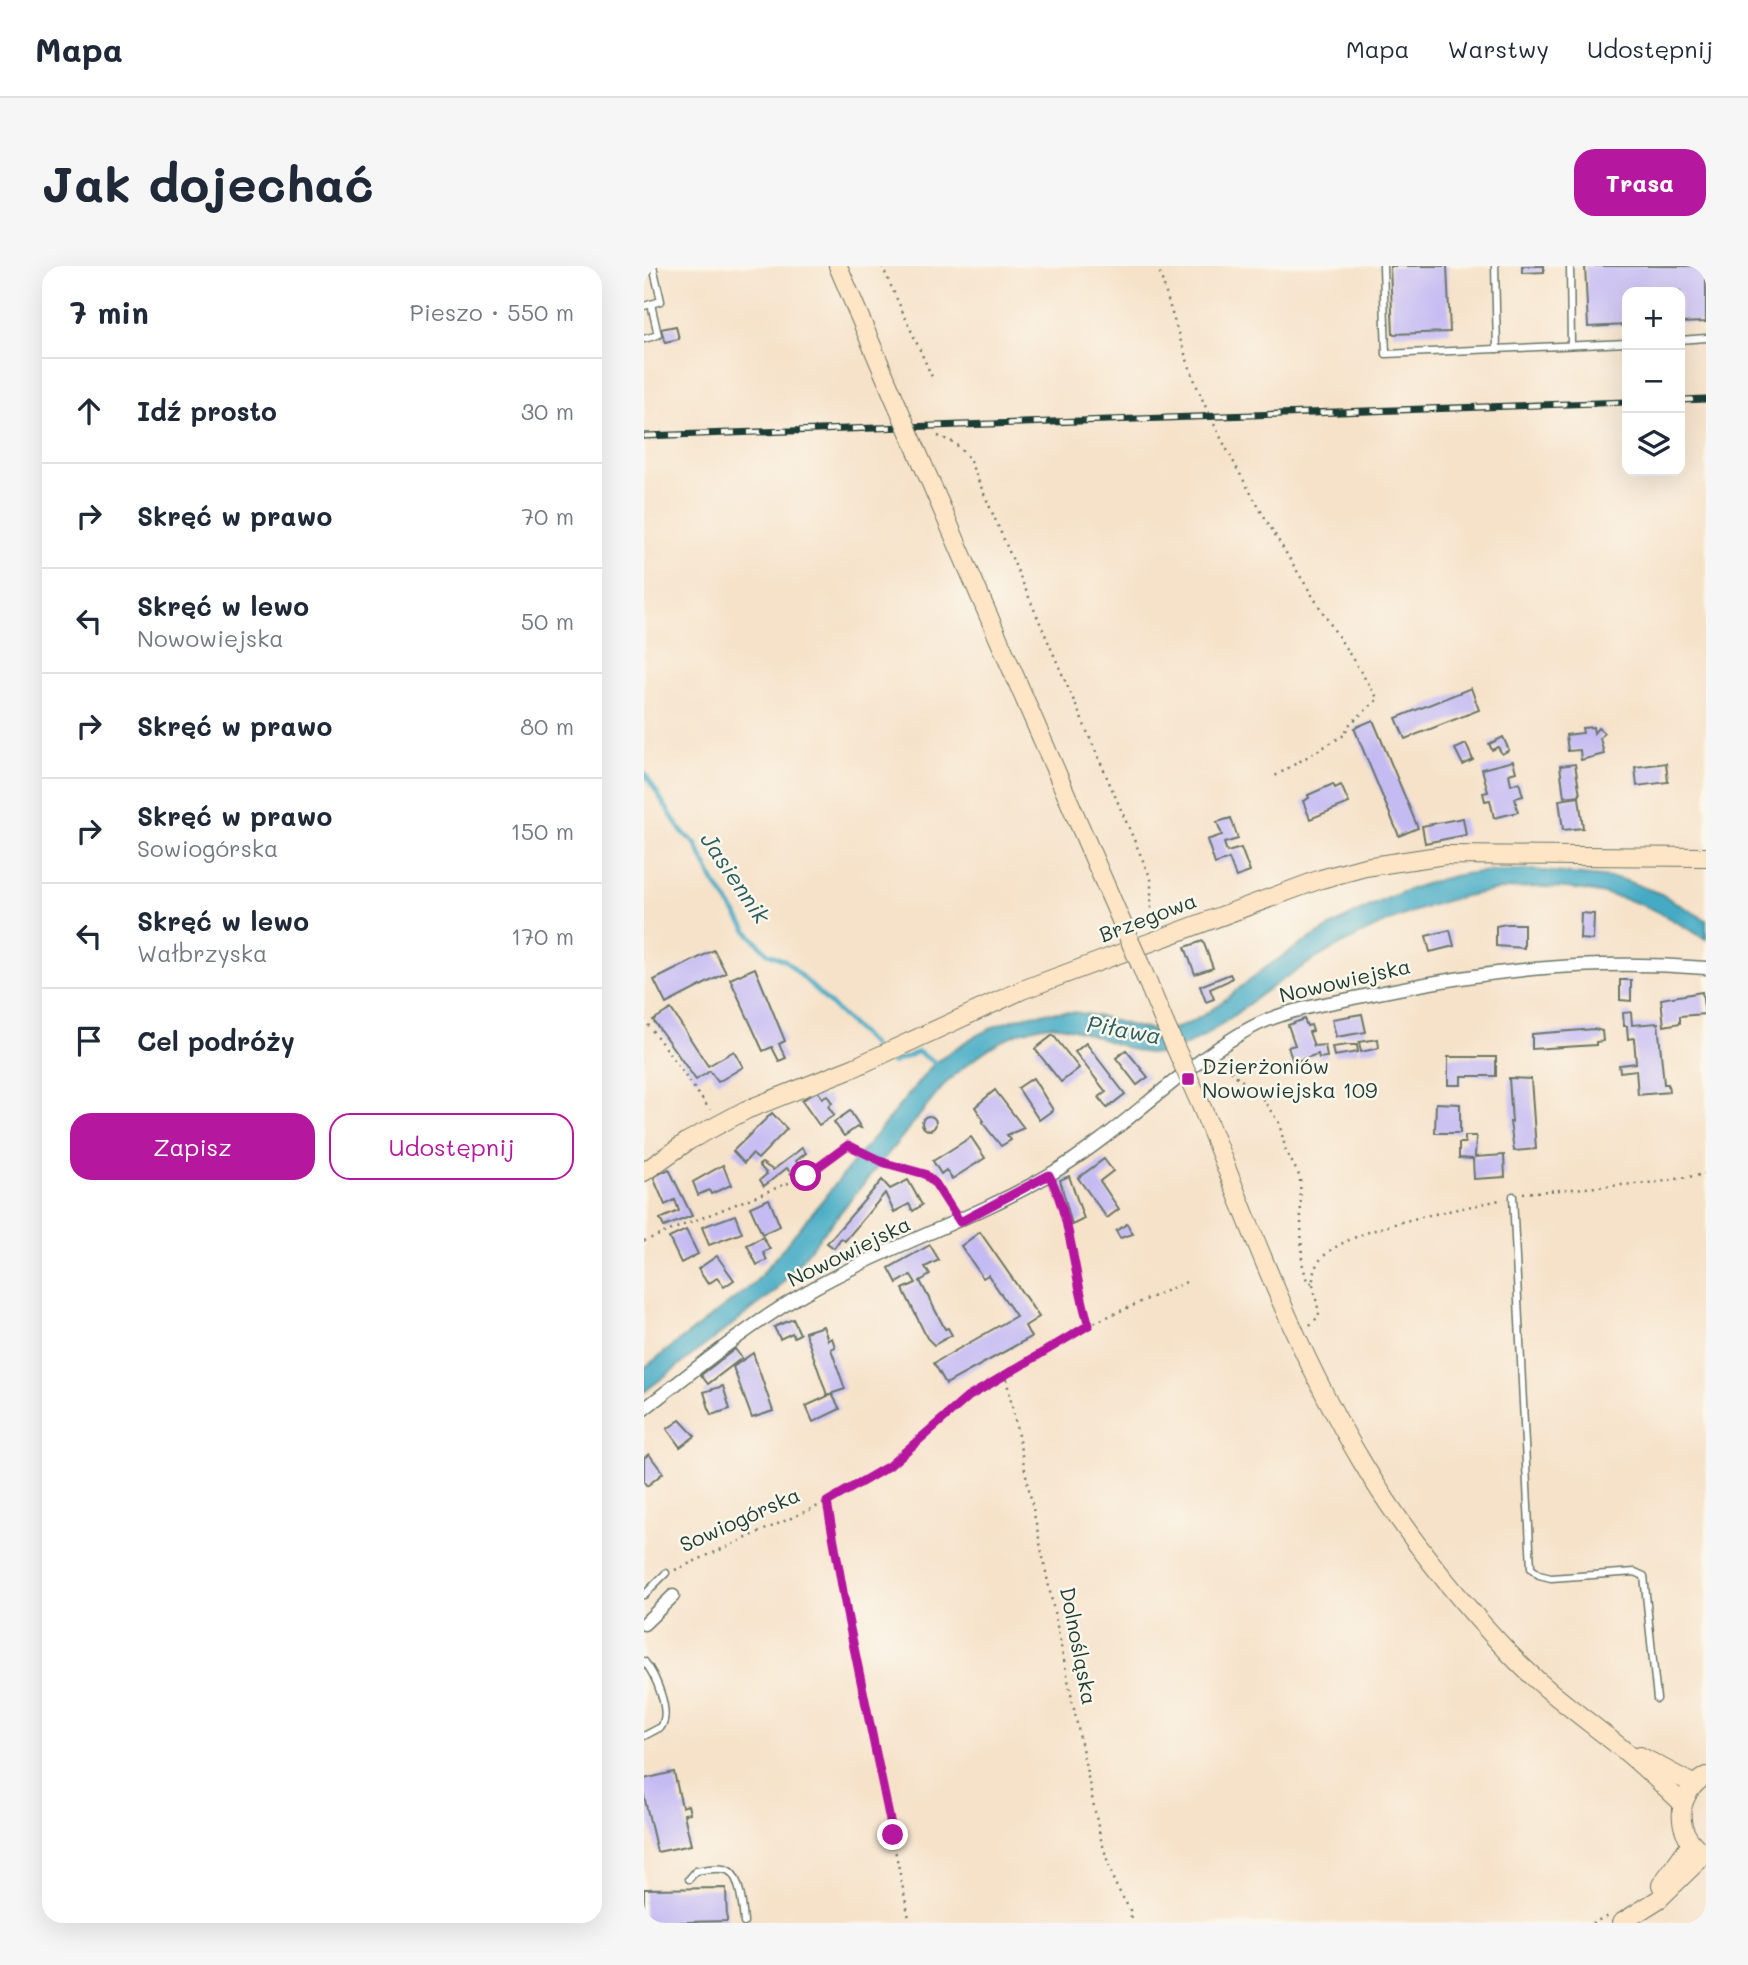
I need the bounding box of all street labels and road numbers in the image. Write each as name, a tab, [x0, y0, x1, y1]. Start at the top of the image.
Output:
street label: Brzegowa	[1095, 886, 1200, 948]
street label: Nowowiejska	[1276, 951, 1413, 1008]
street label: Nowowiejska	[782, 1209, 914, 1292]
street label: Sowiogórska	[675, 1480, 804, 1557]
street label: Dolnośląska	[1055, 1585, 1104, 1707]

